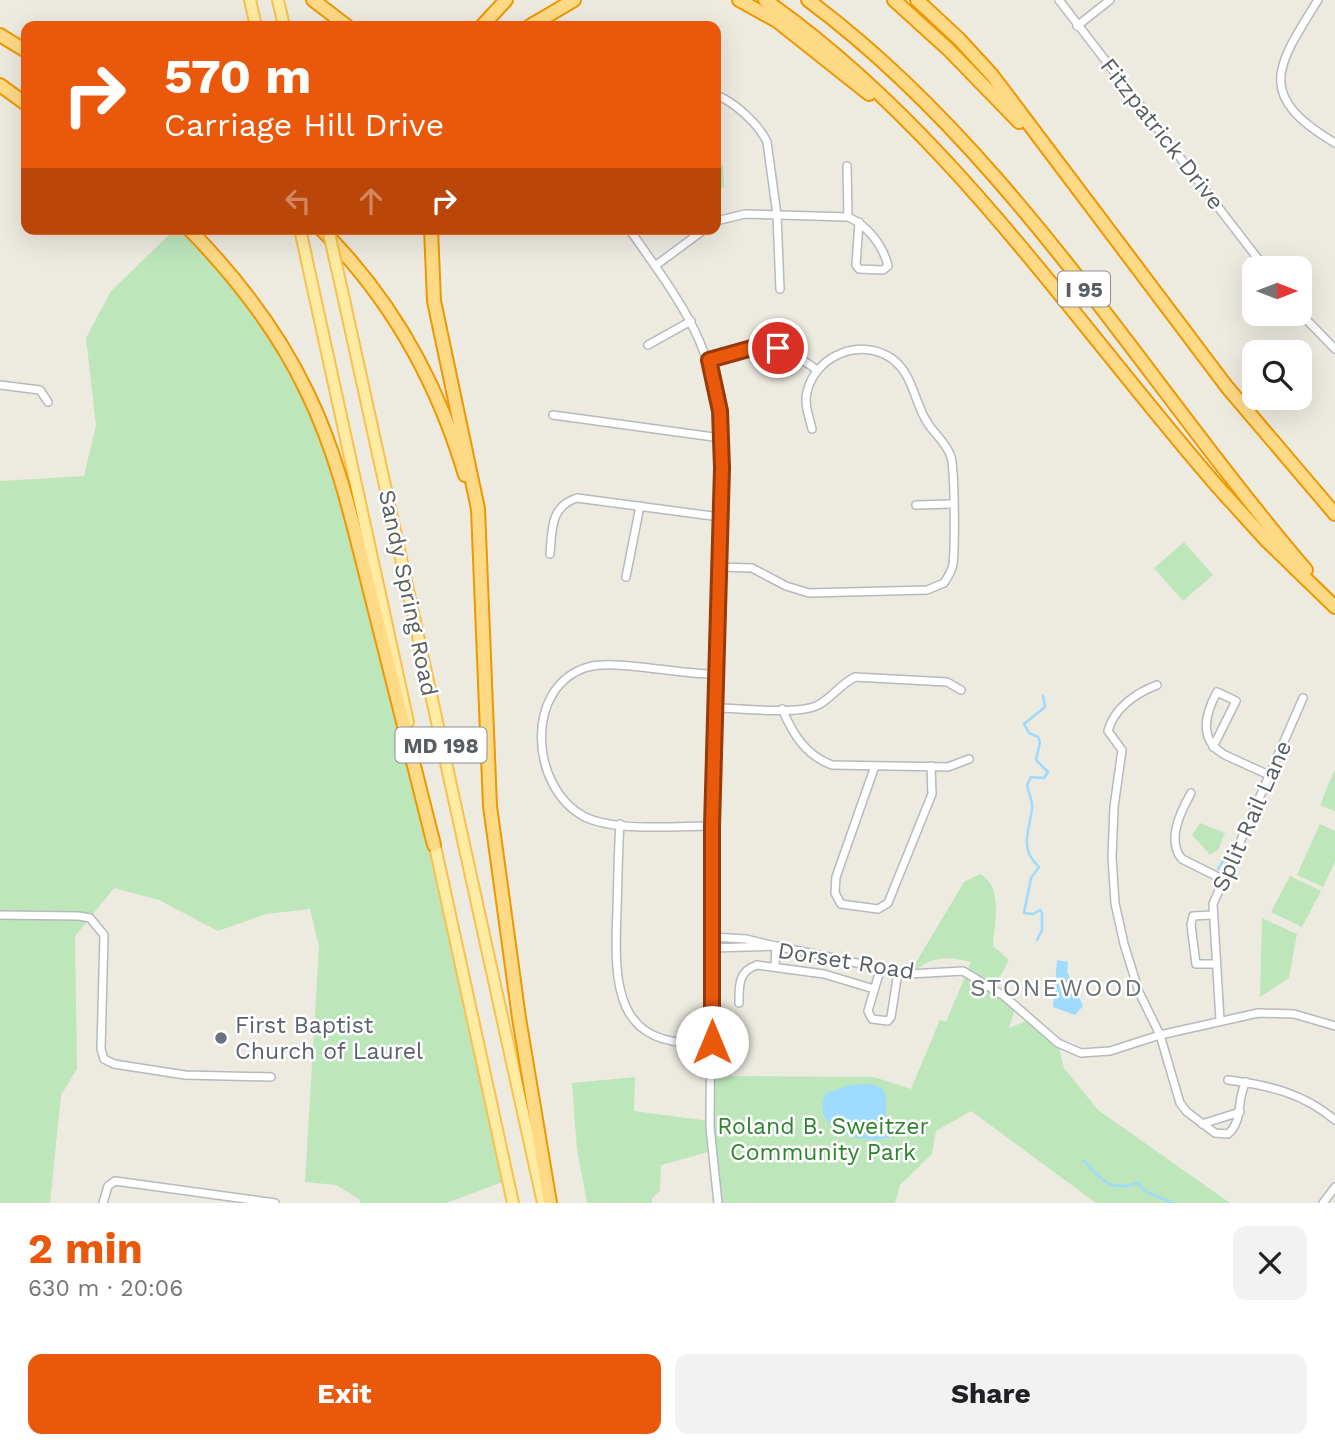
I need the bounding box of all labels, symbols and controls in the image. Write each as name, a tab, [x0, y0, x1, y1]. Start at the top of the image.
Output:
text: 570 m	[164, 47, 311, 105]
icon: right	[49, 49, 140, 140]
street label: Fitzpatrick Drive	[1095, 53, 1229, 215]
text: Carriage Hill Drive	[164, 106, 444, 144]
icon: left	[279, 182, 317, 220]
icon: ahead	[352, 182, 390, 220]
icon: right	[425, 182, 463, 220]
north arrow	[1242, 256, 1312, 326]
map controls	[1242, 256, 1312, 410]
road number: I 95	[1058, 272, 1110, 306]
pin	[748, 318, 808, 378]
icon: arrive	[759, 329, 797, 367]
button: search	[1242, 340, 1312, 410]
street label: Sandy Spring Road	[373, 487, 443, 699]
road number: MD 198	[396, 728, 486, 762]
street label: Split Rail Lane	[1207, 736, 1297, 896]
street label: Dorset Road	[776, 937, 916, 985]
district label: STONEWOOD	[970, 974, 1144, 1002]
position arrow	[675, 1005, 749, 1079]
place label: First Baptist Church of Laurel	[235, 1012, 423, 1065]
marker: First Baptist Church of Laurel	[213, 1030, 229, 1046]
park label: Roland B. Sweitzer Community Park	[717, 1113, 929, 1166]
text: 2 min	[28, 1224, 143, 1273]
button: close	[1233, 1226, 1307, 1300]
text: 630 m · 20:06	[28, 1275, 183, 1302]
button: Exit	[28, 1354, 661, 1434]
button: Share	[675, 1354, 1307, 1434]

